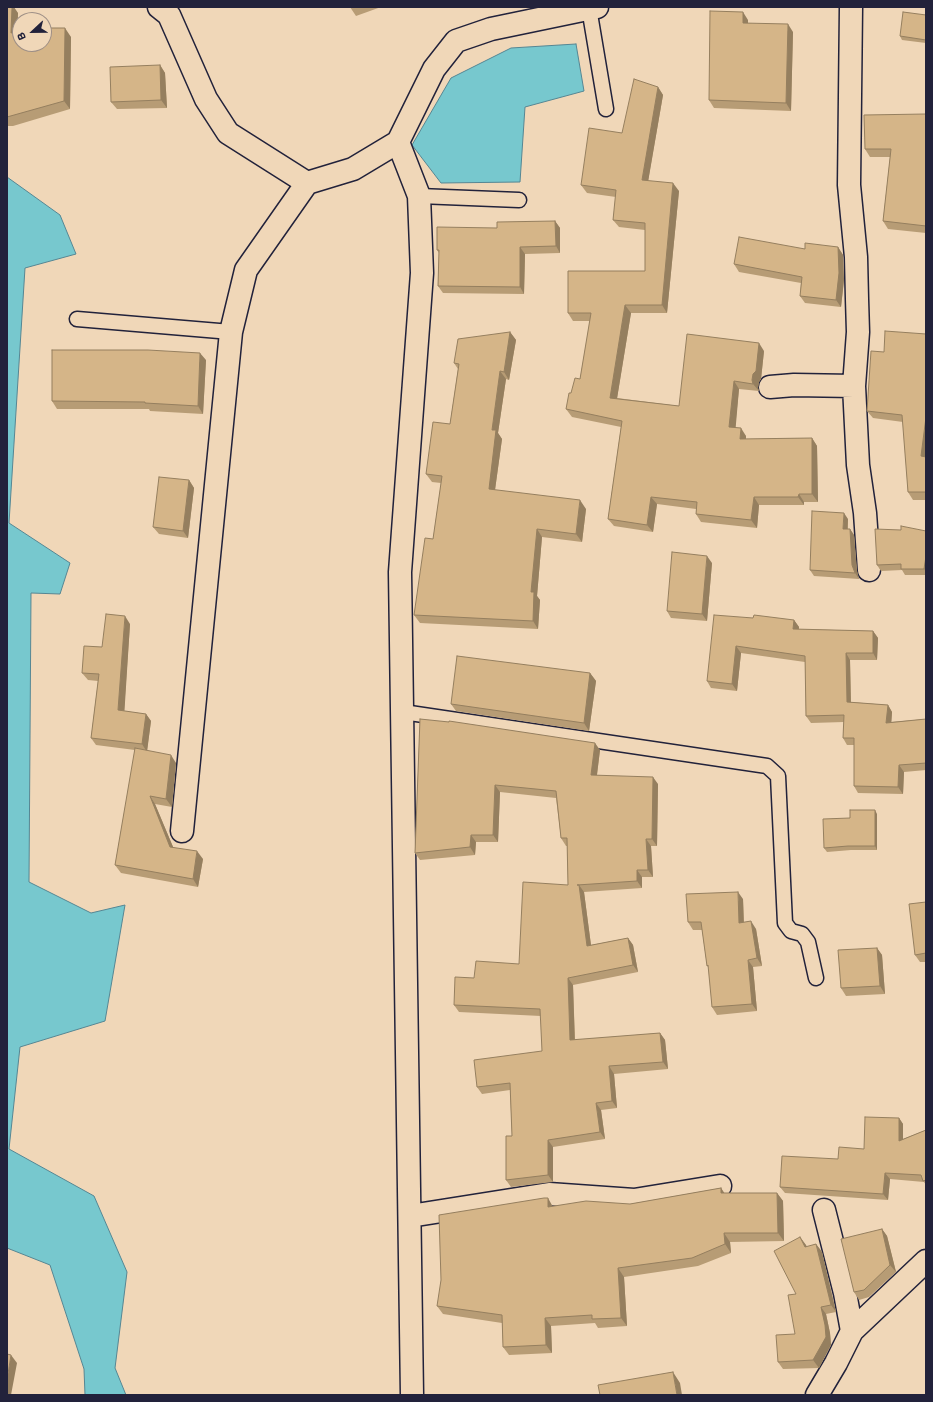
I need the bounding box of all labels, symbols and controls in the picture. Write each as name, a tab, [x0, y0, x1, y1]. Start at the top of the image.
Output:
north arrow	[12, 12, 52, 52]
text: B	[14, 31, 29, 42]

